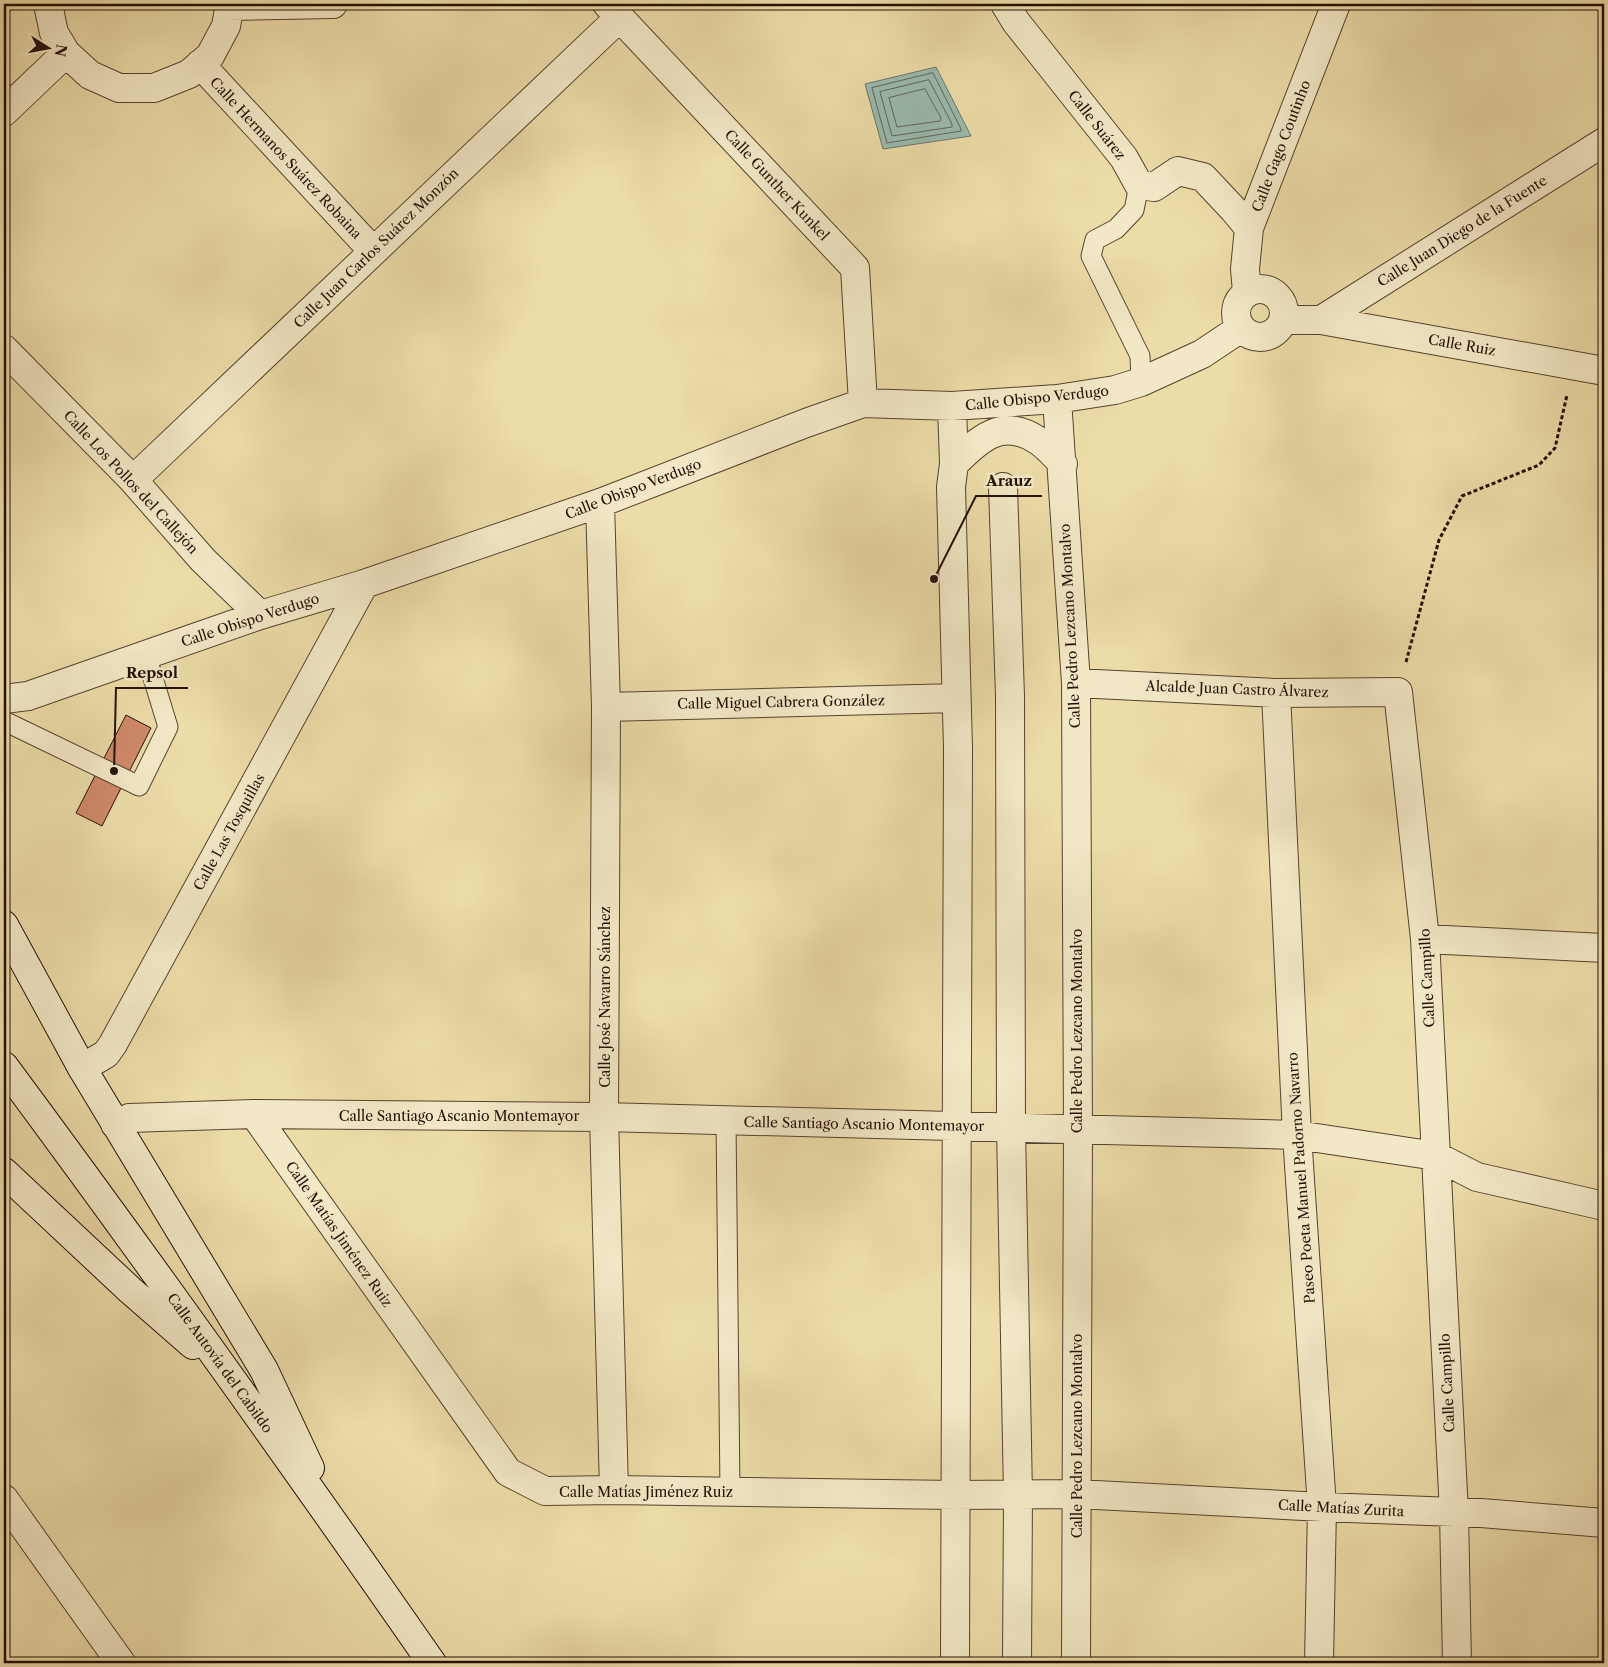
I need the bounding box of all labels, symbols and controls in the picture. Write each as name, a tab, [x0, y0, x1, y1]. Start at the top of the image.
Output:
north arrow	[22, 22, 72, 72]
text: N	[51, 43, 71, 58]
street label: Calle Hermanos Suárez Robaina	[206, 73, 366, 243]
street label: Calle Gago Coutinho	[1248, 78, 1314, 214]
street label: Calle Suárez	[1064, 87, 1130, 163]
street label: Calle Gunther Kunkel	[721, 126, 833, 244]
street label: Calle Juan Carlos Suárez Monzón	[290, 164, 462, 332]
street label: Calle Juan Diego de la Fuente	[1374, 171, 1550, 291]
street label: Calle Ruiz	[1427, 330, 1497, 360]
street label: Calle Obispo Verdugo	[964, 382, 1110, 414]
street label: Calle Los Pollos del Callejón	[60, 406, 202, 558]
street label: Calle Obispo Verdugo	[562, 455, 704, 523]
callout: Arauz	[976, 466, 1042, 496]
text: Arauz	[985, 471, 1032, 490]
street label: Calle Pedro Lezcano Montalvo	[1056, 523, 1084, 729]
street label: Calle Obispo Verdugo	[179, 589, 321, 651]
callout: Repsol	[116, 658, 188, 688]
text: Repsol	[126, 663, 178, 682]
street label: Alcalde Juan Castro Álvarez	[1144, 677, 1329, 701]
street label: Calle Miguel Cabrera González	[677, 691, 885, 713]
street label: Calle Las Tosquillas	[189, 770, 269, 894]
street label: Calle José Navarro Sánchez	[596, 906, 614, 1088]
street label: Calle Campillo	[1415, 928, 1439, 1028]
street label: Calle Pedro Lezcano Montalvo	[1068, 929, 1086, 1133]
street label: Paseo Poeta Manuel Padorno Navarro	[1283, 1052, 1319, 1304]
street label: Calle Santiago Ascanio Montemayor	[339, 1107, 579, 1125]
street label: Calle Santiago Ascanio Montemayor	[744, 1113, 985, 1135]
street label: Calle Matías Jiménez Ruiz	[282, 1158, 396, 1310]
street label: Calle Autovía del Cabildo	[163, 1289, 277, 1437]
street label: Calle Campillo	[1435, 1333, 1459, 1433]
street label: Calle Pedro Lezcano Montalvo	[1068, 1334, 1086, 1538]
street label: Calle Matías Jiménez Ruiz	[559, 1483, 733, 1501]
street label: Calle Matías Zurita	[1277, 1496, 1405, 1520]

